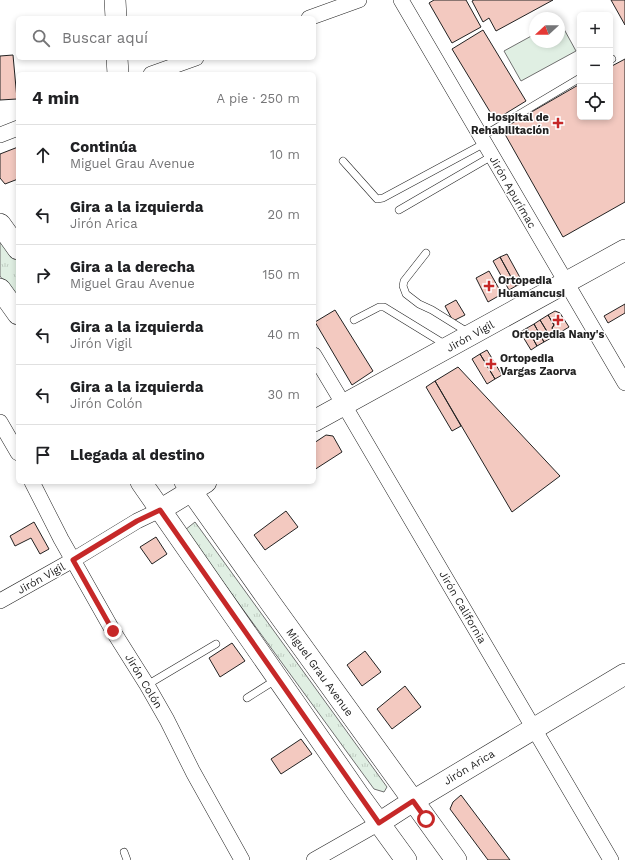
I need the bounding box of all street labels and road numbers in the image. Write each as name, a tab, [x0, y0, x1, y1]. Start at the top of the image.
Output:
street label: Jirón Apurímac	[487, 154, 539, 231]
street label: Jirón Vigil	[444, 318, 497, 355]
street label: Jirón Vigil	[15, 560, 68, 597]
street label: Jirón California	[436, 569, 489, 646]
street label: Miguel Grau Avenue	[283, 626, 356, 719]
street label: Jirón Colón	[122, 652, 165, 711]
street label: Jirón Arica	[441, 747, 497, 788]

